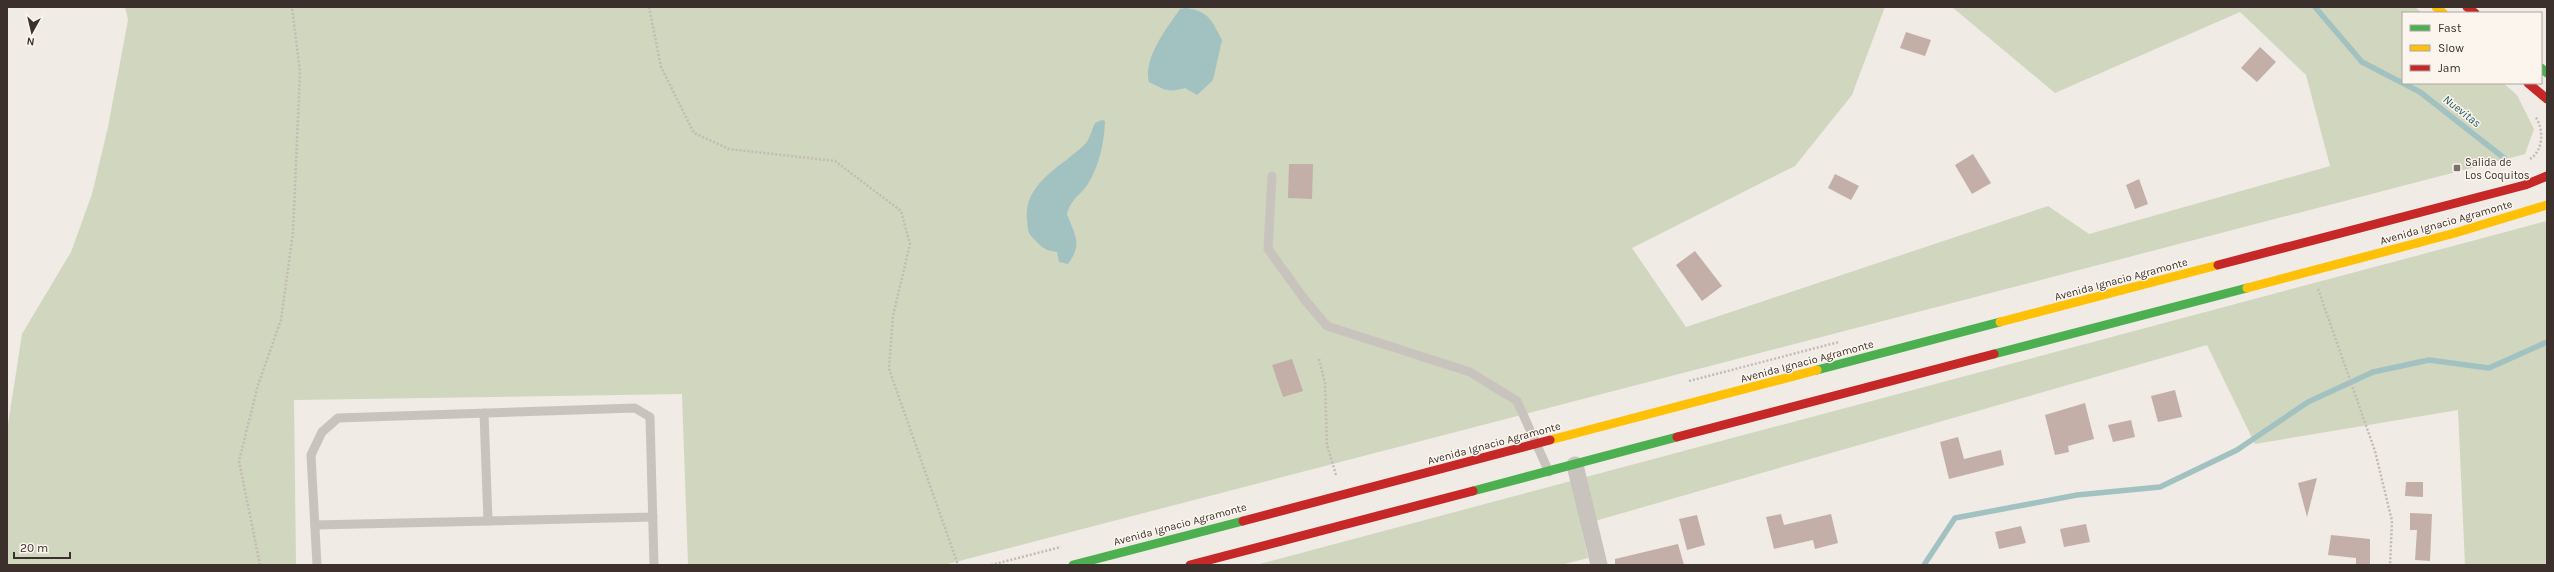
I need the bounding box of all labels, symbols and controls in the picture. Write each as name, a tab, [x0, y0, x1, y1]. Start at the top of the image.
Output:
north arrow	[12, 12, 52, 52]
legend	[2402, 12, 2542, 84]
text: Fast	[2438, 21, 2462, 35]
text: N	[26, 34, 35, 48]
text: Slow	[2438, 41, 2464, 55]
text: Jam	[2438, 61, 2461, 75]
water label: Nuevitas	[2440, 92, 2484, 130]
place label: Salida de Los Coquitos	[2465, 156, 2530, 182]
marker: Salida de Los Coquitos	[2452, 163, 2462, 173]
street label: Avenida Ignacio Agramonte	[2378, 197, 2514, 248]
street label: Avenida Ignacio Agramonte	[2053, 255, 2189, 304]
street label: Avenida Ignacio Agramonte	[1739, 337, 1875, 386]
street label: Avenida Ignacio Agramonte	[1426, 419, 1562, 468]
street label: Avenida Ignacio Agramonte	[1112, 500, 1248, 549]
scale bar	[14, 534, 70, 560]
text: 20 m	[20, 541, 48, 555]

